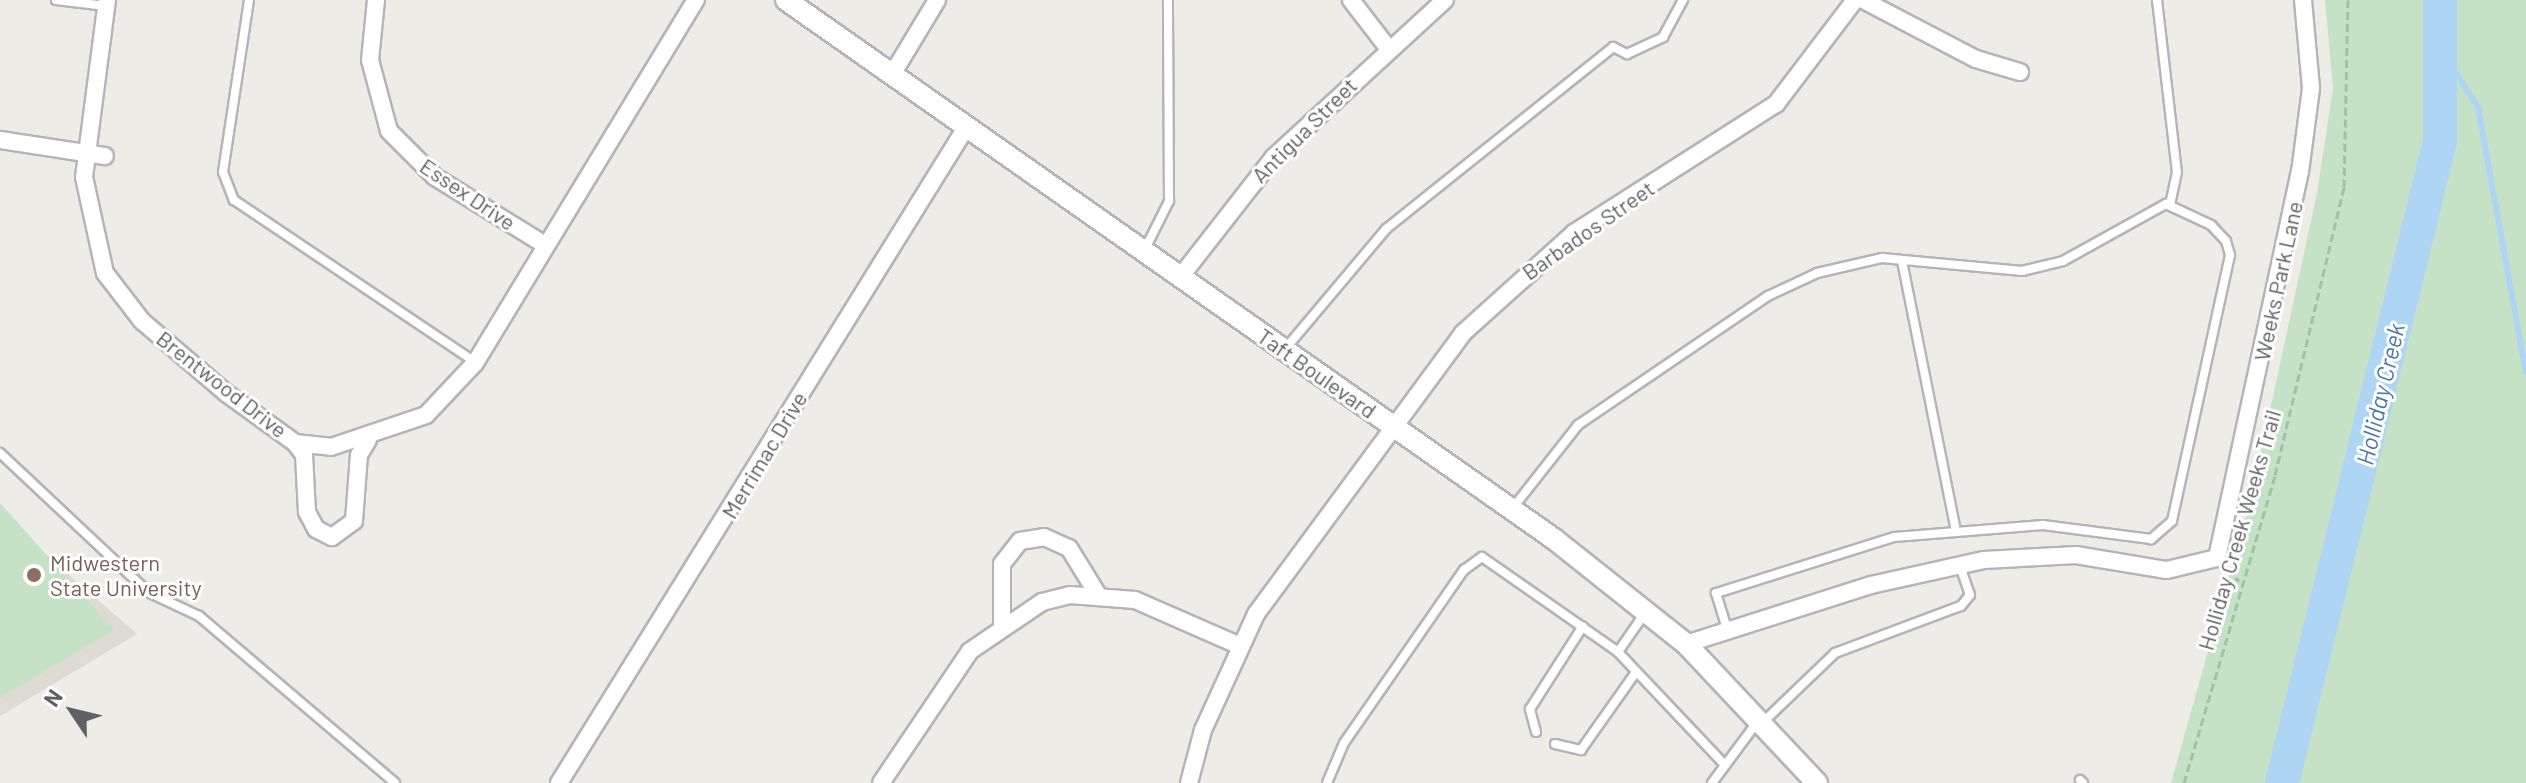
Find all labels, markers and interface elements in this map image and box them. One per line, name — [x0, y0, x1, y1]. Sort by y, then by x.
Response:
street label: Antigua Street — [1246, 72, 1362, 188]
street label: Essex Drive — [415, 152, 521, 236]
street label: Barbados Street — [1517, 175, 1659, 285]
street label: Weeks Park Lane — [2248, 199, 2308, 363]
water label: Holliday Creek — [2350, 320, 2410, 468]
street label: Taft Boulevard — [1252, 322, 1382, 424]
street label: Brentwood Drive — [152, 325, 292, 443]
street label: Merrimac Drive — [716, 387, 812, 523]
street label: Holliday Creek Weeks Trail — [2192, 407, 2286, 653]
place label: Midwestern State University — [50, 549, 202, 600]
marker: Midwestern State University — [25, 566, 43, 584]
north arrow — [32, 671, 112, 751]
text: N — [37, 684, 67, 711]

